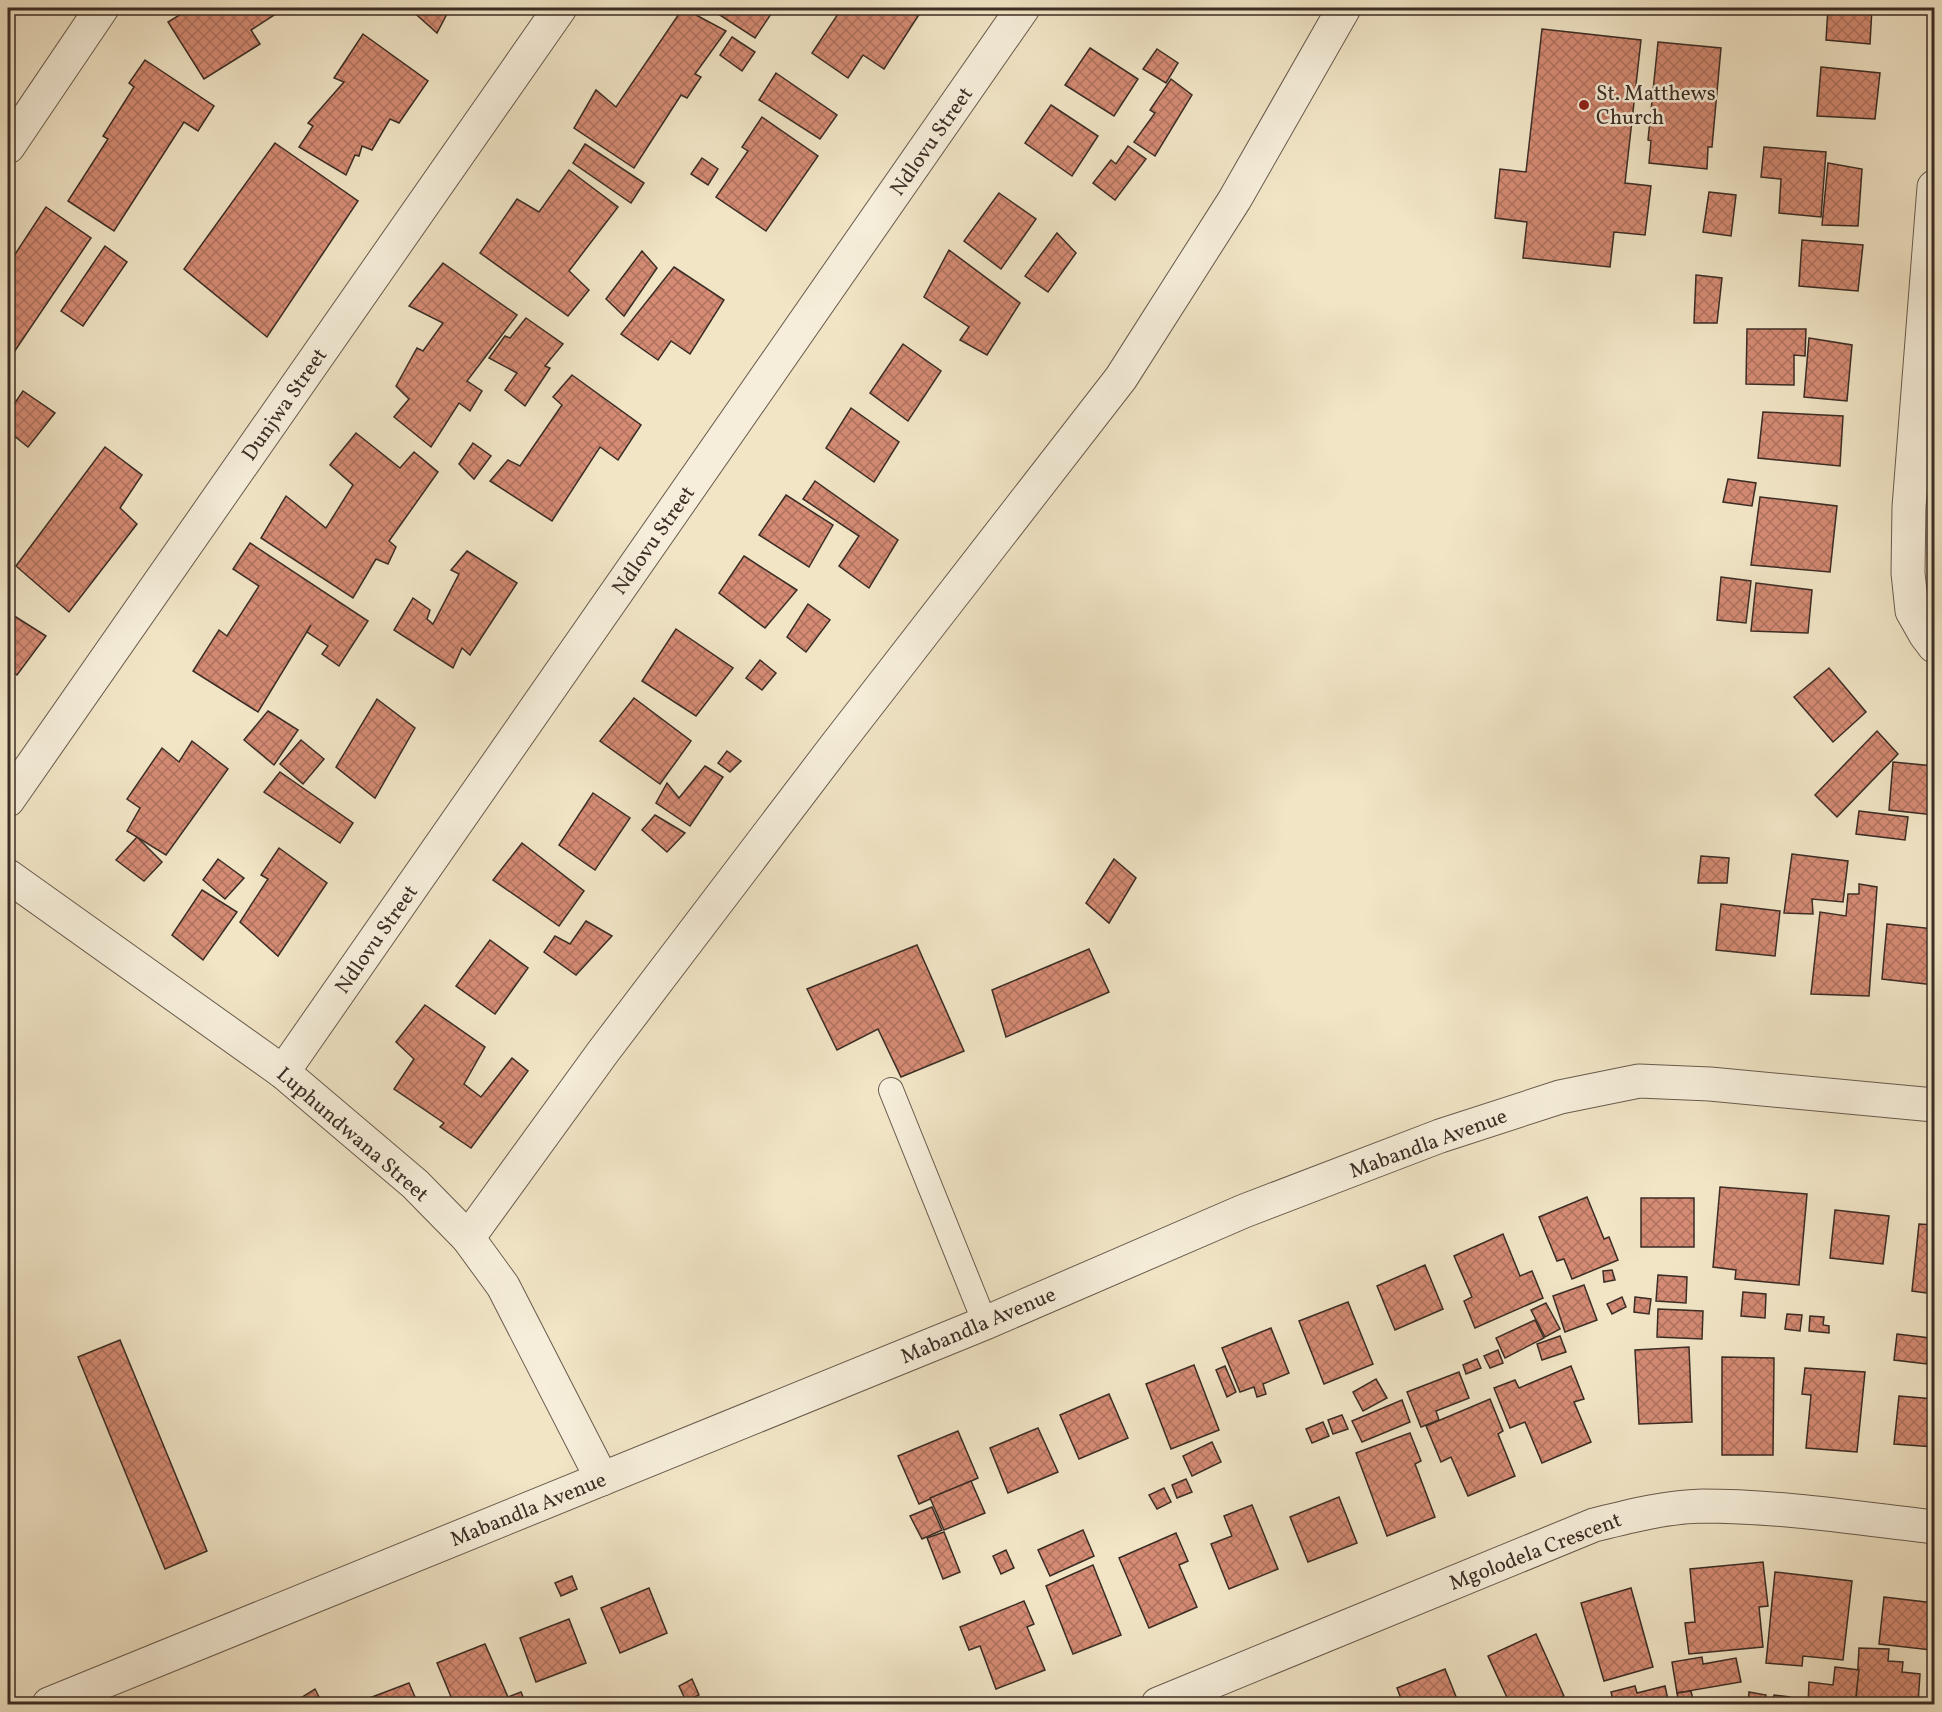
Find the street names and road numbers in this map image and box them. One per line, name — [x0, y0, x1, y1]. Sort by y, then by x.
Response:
street label: Ndlovu Street — [884, 82, 980, 202]
street label: Dunjwa Street — [236, 343, 335, 467]
street label: Ndlovu Street — [606, 481, 702, 601]
street label: Ndlovu Street — [329, 880, 425, 1000]
street label: Luphundwana Street — [270, 1061, 434, 1209]
street label: Mabandla Avenue — [1346, 1102, 1511, 1186]
street label: Mabandla Avenue — [897, 1281, 1061, 1372]
street label: Mabandla Avenue — [446, 1466, 611, 1555]
street label: Mgolodela Crescent — [1445, 1506, 1626, 1599]

